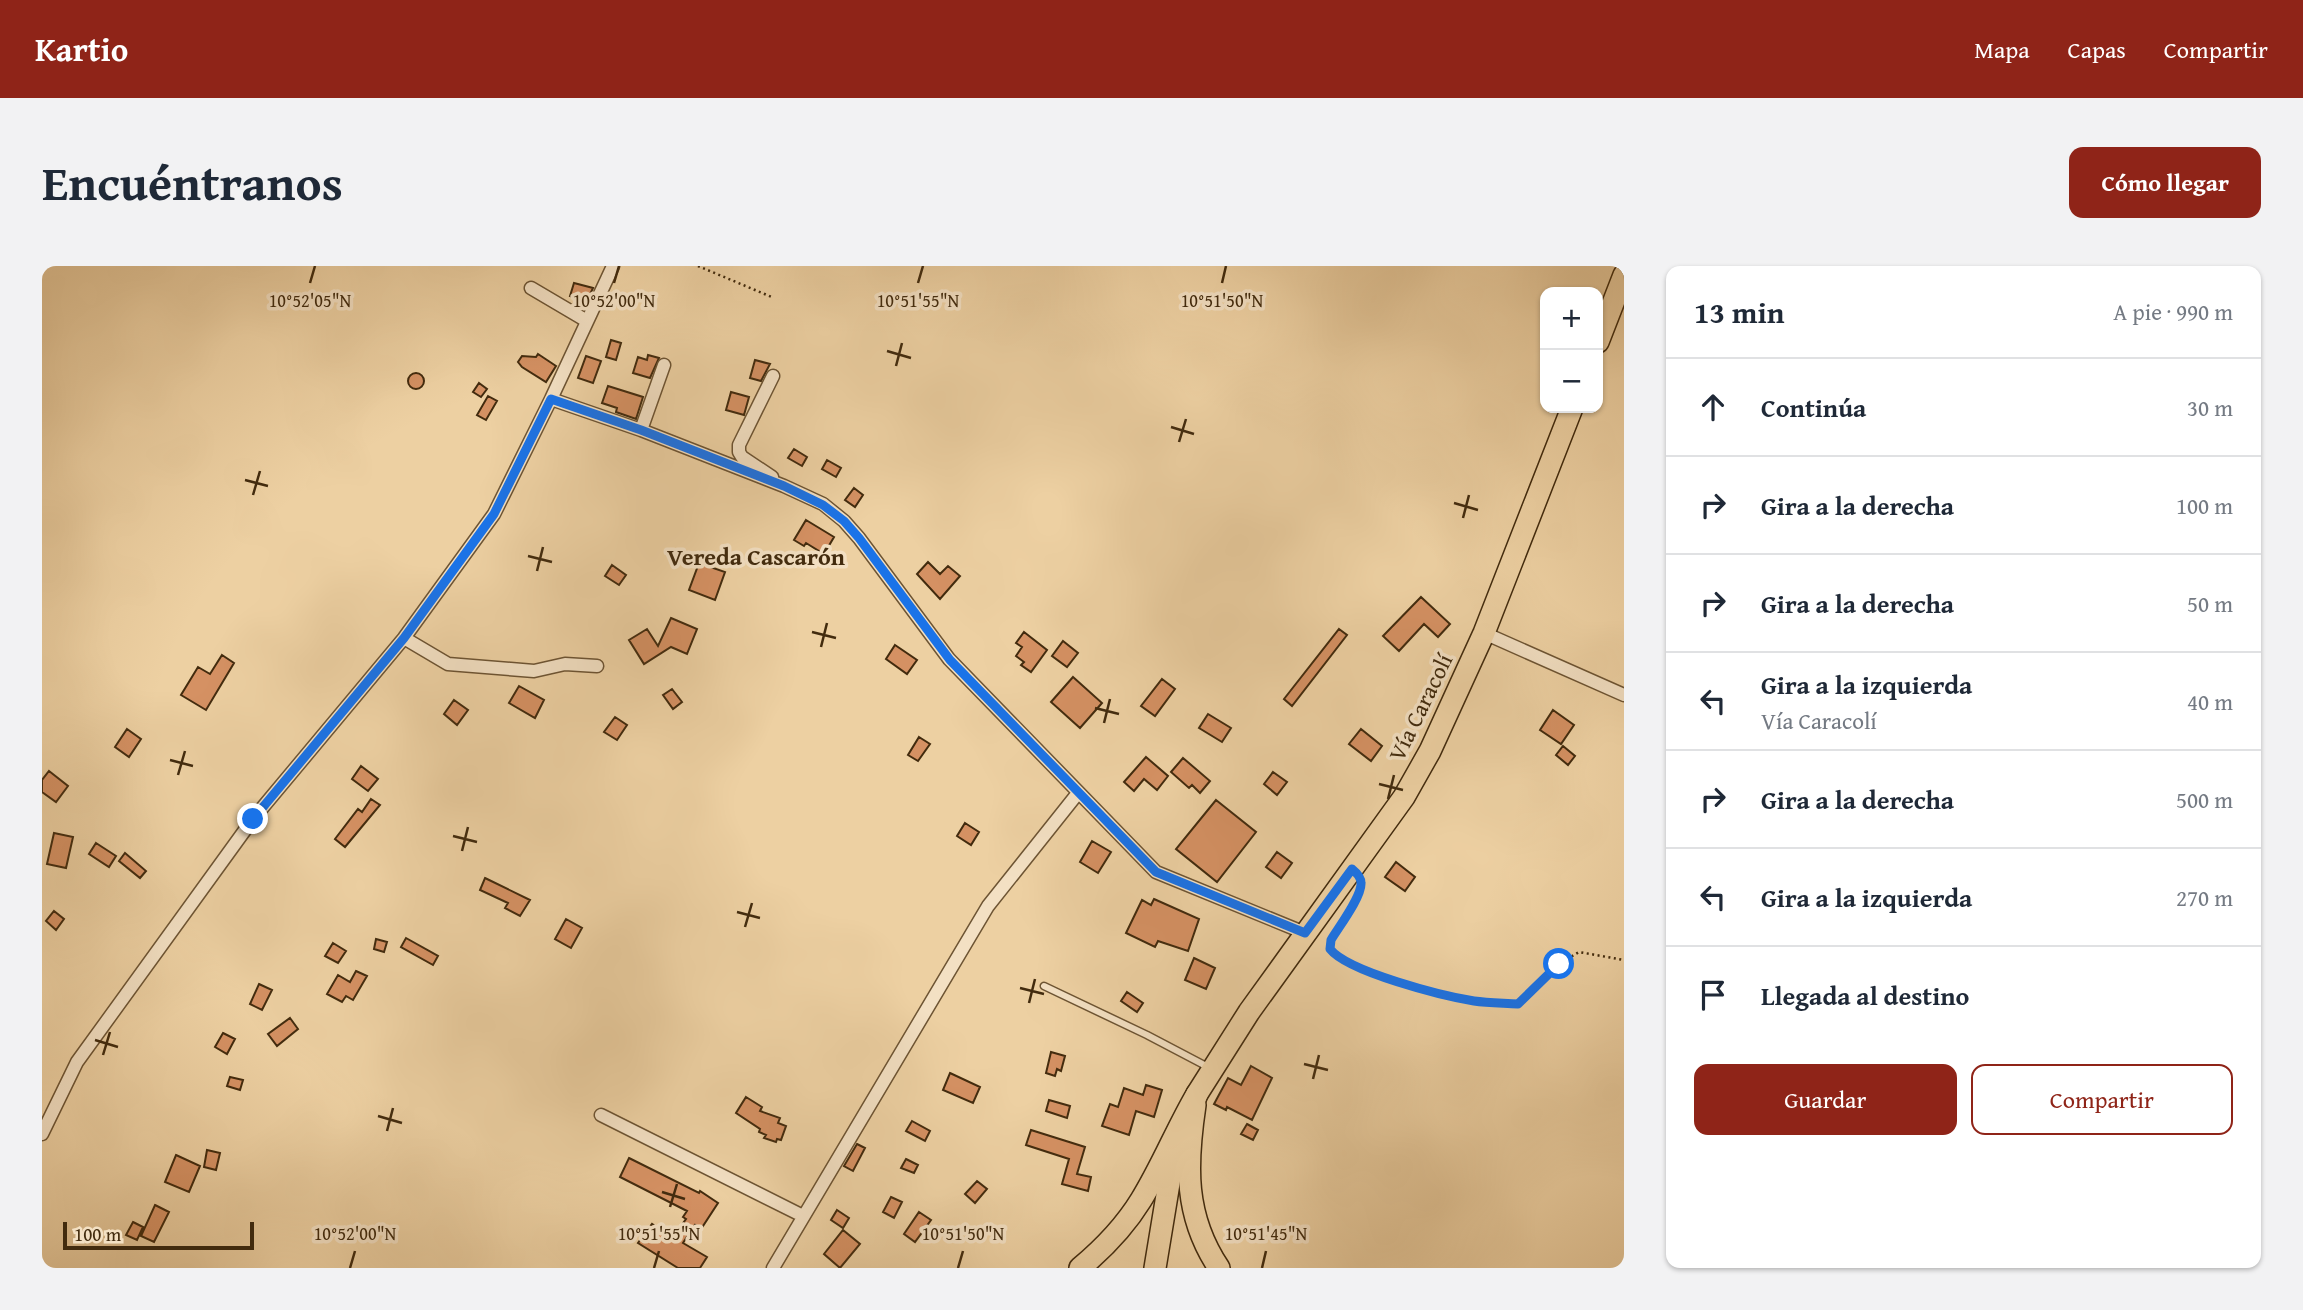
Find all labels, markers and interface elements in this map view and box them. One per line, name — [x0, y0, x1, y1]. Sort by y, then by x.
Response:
text: Kartio — [35, 25, 128, 73]
text: Mapa — [1974, 32, 2030, 67]
text: Capas — [2068, 32, 2126, 67]
text: Compartir — [2164, 32, 2268, 67]
text: Encuéntranos — [42, 146, 343, 218]
button: Cómo llegar — [2069, 147, 2261, 218]
text: 10°52'05"N — [269, 287, 352, 314]
text: 10°52'00"N — [573, 287, 656, 314]
text: 10°51'55"N — [877, 287, 960, 314]
text: 10°51'50"N — [1181, 287, 1264, 314]
map controls — [1540, 287, 1603, 413]
button: + — [1540, 287, 1603, 350]
text: 13 min — [1694, 290, 1784, 334]
text: A pie · 990 m — [2113, 295, 2233, 328]
button: − — [1540, 350, 1603, 413]
icon: ahead — [1694, 388, 1732, 426]
text: Continúa — [1761, 388, 1866, 427]
text: 30 m — [2187, 391, 2233, 424]
icon: right — [1694, 486, 1732, 524]
text: Gira a la derecha — [1761, 486, 1954, 525]
text: 100 m — [2176, 489, 2233, 522]
district label: Vereda Cascarón — [667, 539, 845, 574]
icon: right — [1694, 584, 1732, 622]
text: Gira a la derecha — [1761, 584, 1954, 623]
text: 50 m — [2187, 587, 2233, 620]
street label: Vía Caracolí — [1380, 647, 1460, 766]
text: Gira a la izquierda — [1761, 665, 1972, 704]
icon: left — [1694, 682, 1732, 720]
text: 40 m — [2187, 685, 2233, 718]
text: Vía Caracolí — [1761, 704, 1877, 737]
icon: right — [1694, 780, 1732, 818]
text: Gira a la derecha — [1761, 780, 1954, 819]
text: 500 m — [2176, 783, 2233, 816]
route end — [237, 803, 268, 834]
icon: left — [1694, 878, 1732, 916]
text: Gira a la izquierda — [1761, 878, 1972, 917]
text: 270 m — [2176, 881, 2233, 914]
route start — [1543, 948, 1574, 979]
icon: arrive — [1694, 976, 1732, 1014]
text: Llegada al destino — [1761, 976, 1969, 1015]
button: Guardar — [1694, 1064, 1957, 1135]
button: Compartir — [1971, 1064, 2233, 1135]
scale bar — [63, 1219, 254, 1251]
text: 100 m — [74, 1220, 121, 1248]
text: 10°52'00"N — [314, 1220, 397, 1247]
text: 10°51'55"N — [618, 1220, 701, 1247]
text: 10°51'50"N — [922, 1220, 1005, 1247]
text: 10°51'45"N — [1225, 1220, 1308, 1247]

